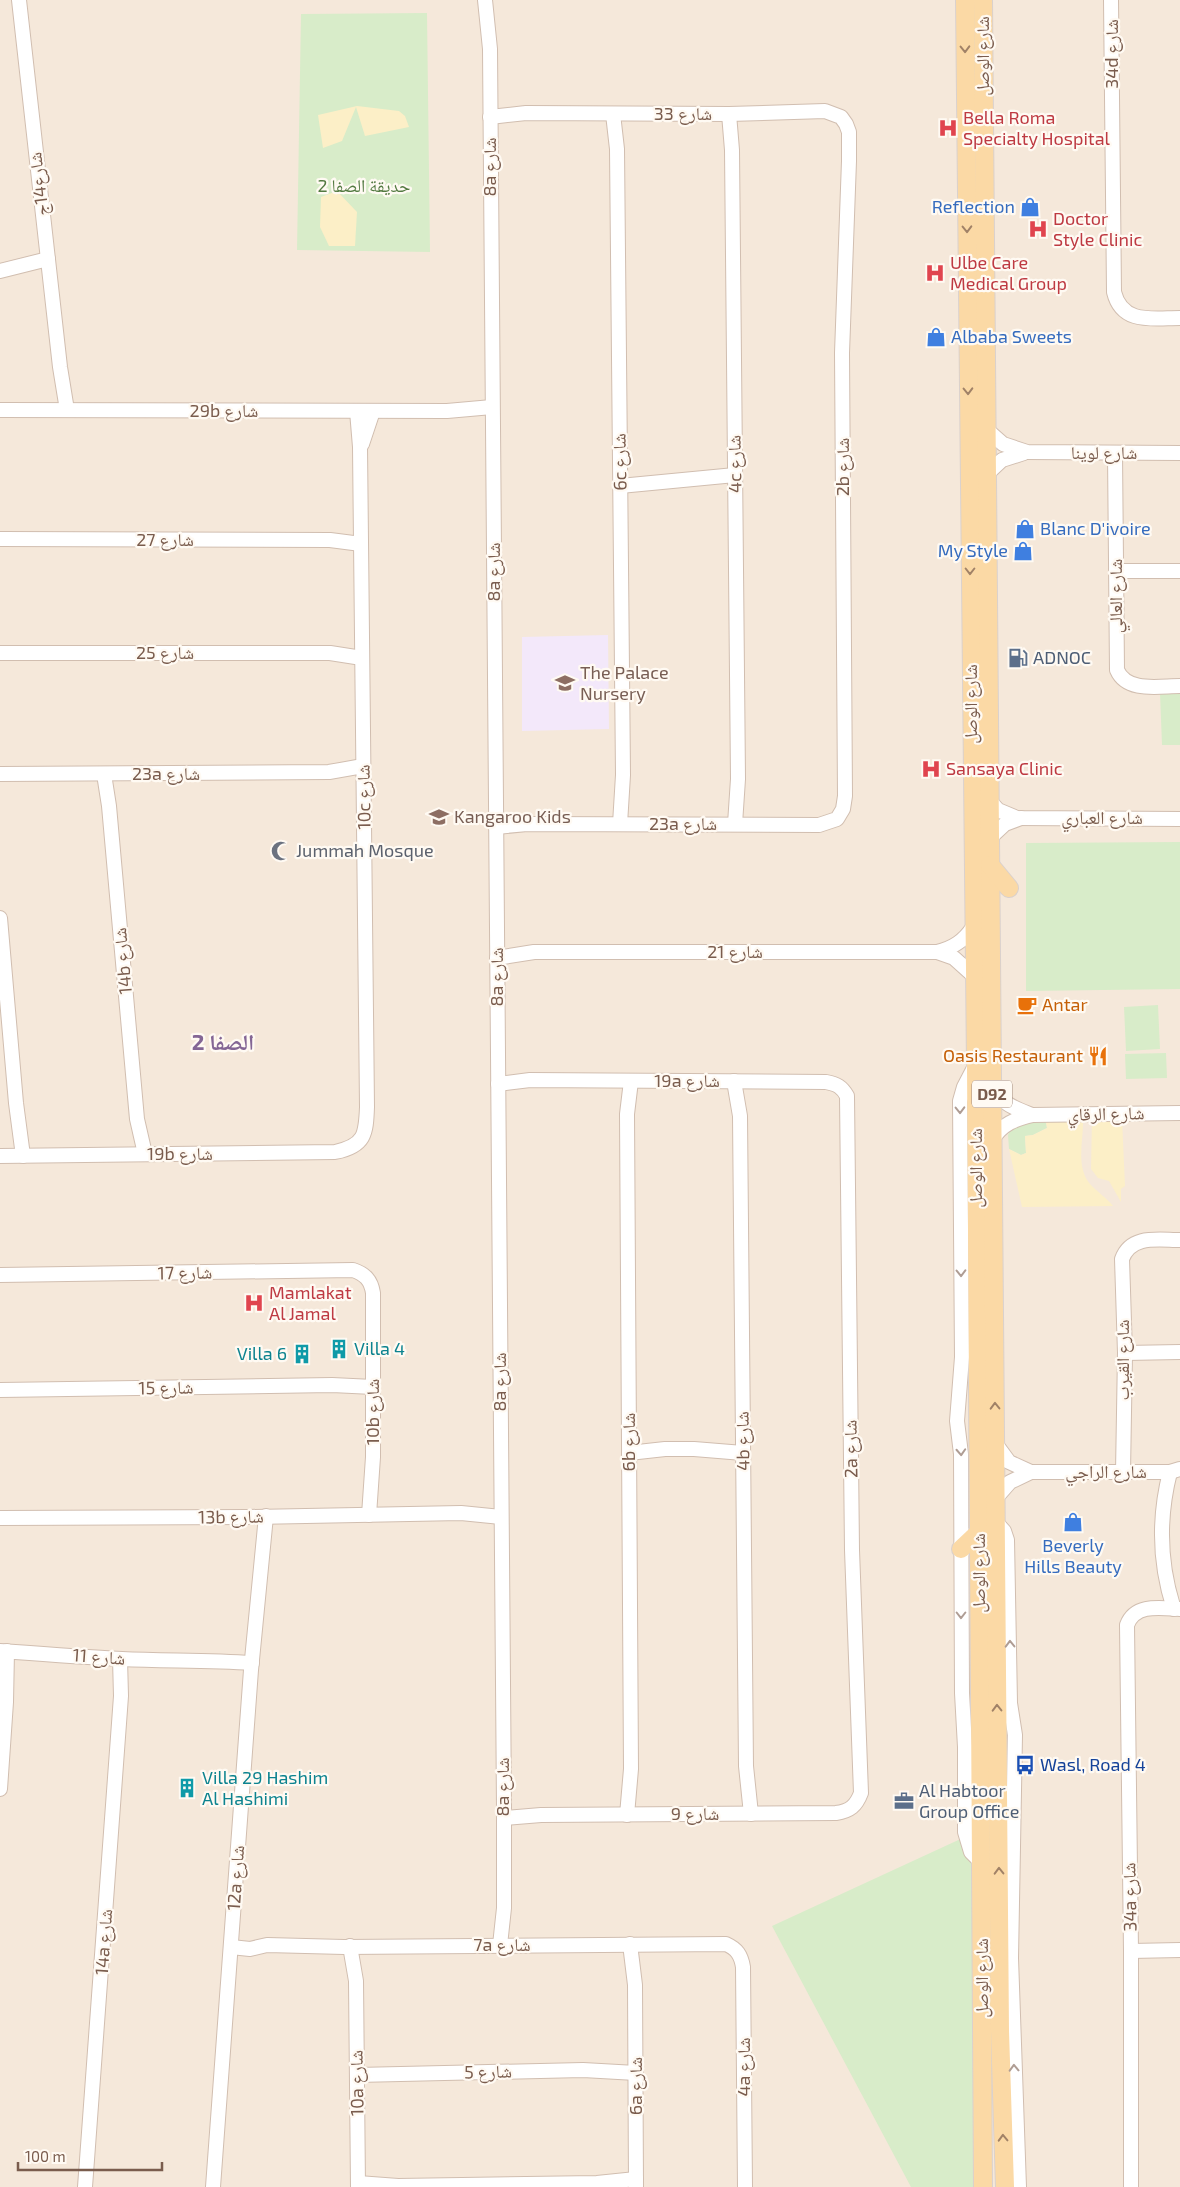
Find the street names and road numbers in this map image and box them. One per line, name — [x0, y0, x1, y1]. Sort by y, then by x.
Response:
street label: شارع الوصل — [971, 16, 994, 96]
street label: 34d شارع — [1100, 19, 1123, 89]
street label: شارع 33 — [654, 102, 712, 125]
street label: 8a شارع — [478, 137, 501, 197]
street label: شارع14ج — [23, 151, 55, 217]
street label: 29b شارع — [190, 399, 258, 422]
street label: 6c شارع — [608, 433, 631, 491]
street label: 4c شارع — [722, 435, 747, 493]
street label: 2b شارع — [831, 438, 854, 496]
street label: شارع لوينا — [1071, 441, 1137, 464]
street label: شارع 27 — [136, 528, 194, 551]
street label: 8a شارع — [482, 542, 505, 602]
street label: شارع العالي — [1104, 559, 1131, 633]
street label: شارع 25 — [136, 641, 194, 664]
street label: شارع الوصل — [959, 664, 982, 744]
street label: 23a شارع — [132, 762, 200, 785]
street label: 10c شارع — [351, 764, 376, 830]
street label: شارع العباري — [1061, 806, 1143, 833]
street label: 23a شارع — [649, 812, 717, 835]
street label: 14b شارع — [108, 927, 137, 995]
street label: شارع 21 — [707, 940, 763, 963]
street label: 8a شارع — [485, 947, 508, 1007]
street label: 19a شارع — [654, 1069, 720, 1092]
road number: D92 — [972, 1080, 1012, 1108]
street label: شارع الرقاي — [1067, 1101, 1145, 1129]
street label: شارع الوصل — [964, 1128, 987, 1208]
street label: 19b شارع — [147, 1142, 213, 1165]
street label: شارع 17 — [157, 1261, 213, 1284]
street label: شارع القيرب — [1111, 1320, 1134, 1400]
street label: 8a شارع — [488, 1352, 511, 1412]
street label: شارع 15 — [138, 1376, 194, 1399]
street label: 10b شارع — [361, 1379, 384, 1445]
street label: 4b شارع — [730, 1411, 755, 1471]
street label: 6b شارع — [617, 1413, 640, 1471]
street label: 2a شارع — [838, 1420, 863, 1478]
street label: شارع الراجي — [1065, 1460, 1147, 1487]
street label: 13b شارع — [198, 1504, 264, 1529]
street label: شارع الوصل — [967, 1533, 990, 1613]
street label: شارع 11 — [72, 1643, 126, 1670]
street label: 8a شارع — [491, 1757, 514, 1817]
street label: شارع 9 — [671, 1802, 719, 1825]
street label: 12a شارع — [222, 1845, 249, 1911]
street label: 34a شارع — [1117, 1862, 1142, 1932]
street label: 14a شارع — [90, 1908, 117, 1976]
street label: 7a شارع — [473, 1933, 531, 1956]
street label: شارع الوصل — [970, 1938, 993, 2018]
street label: 4a شارع — [732, 2037, 755, 2097]
street label: 10a شارع — [344, 2050, 369, 2116]
street label: 6a شارع — [624, 2057, 647, 2115]
street label: شارع 5 — [464, 2060, 512, 2083]

